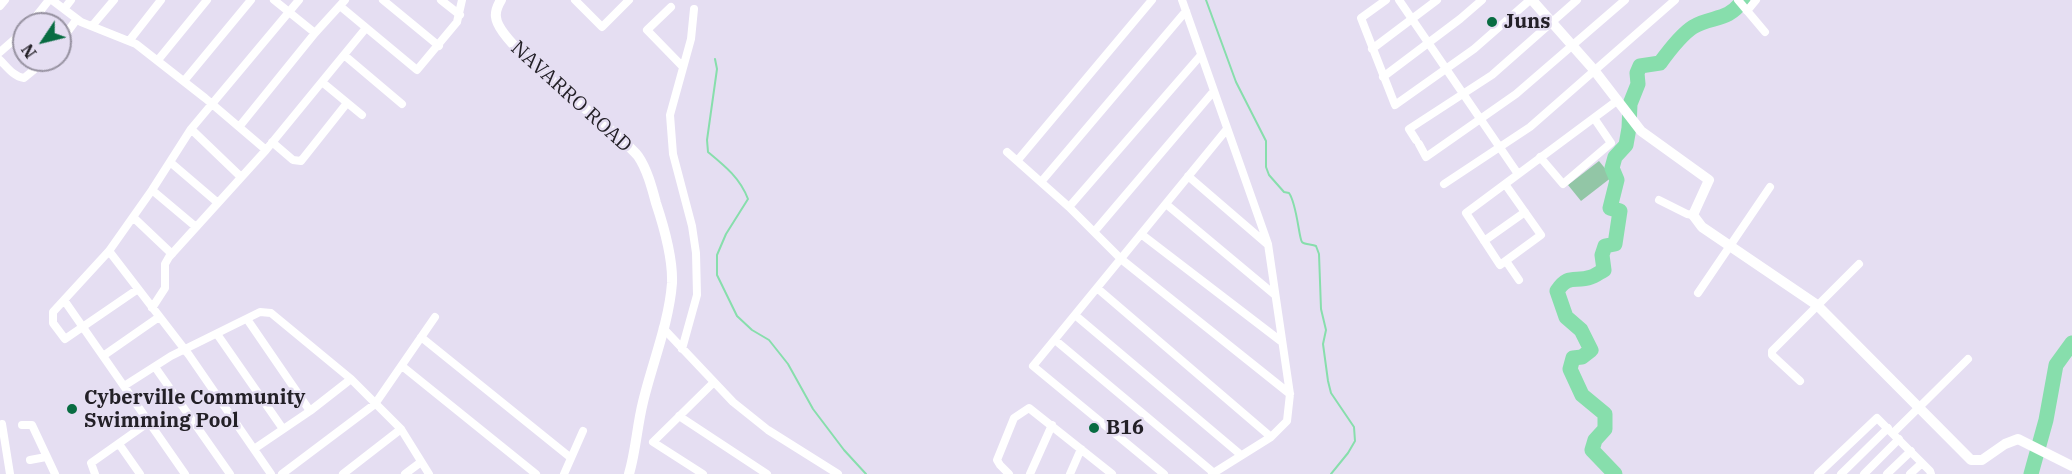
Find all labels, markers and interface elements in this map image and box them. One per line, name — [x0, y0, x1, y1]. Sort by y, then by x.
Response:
place label: Juns — [1504, 10, 1551, 34]
north arrow — [12, 12, 72, 72]
marker: Juns — [1485, 15, 1499, 29]
street label: NAVARRO ROAD — [506, 36, 636, 158]
text: N — [17, 40, 41, 62]
place label: Cyberville Community Swimming Pool — [84, 386, 306, 433]
marker: Cyberville Community Swimming Pool — [65, 402, 79, 416]
place label: B16 — [1106, 416, 1144, 440]
marker: B16 — [1087, 421, 1101, 435]

